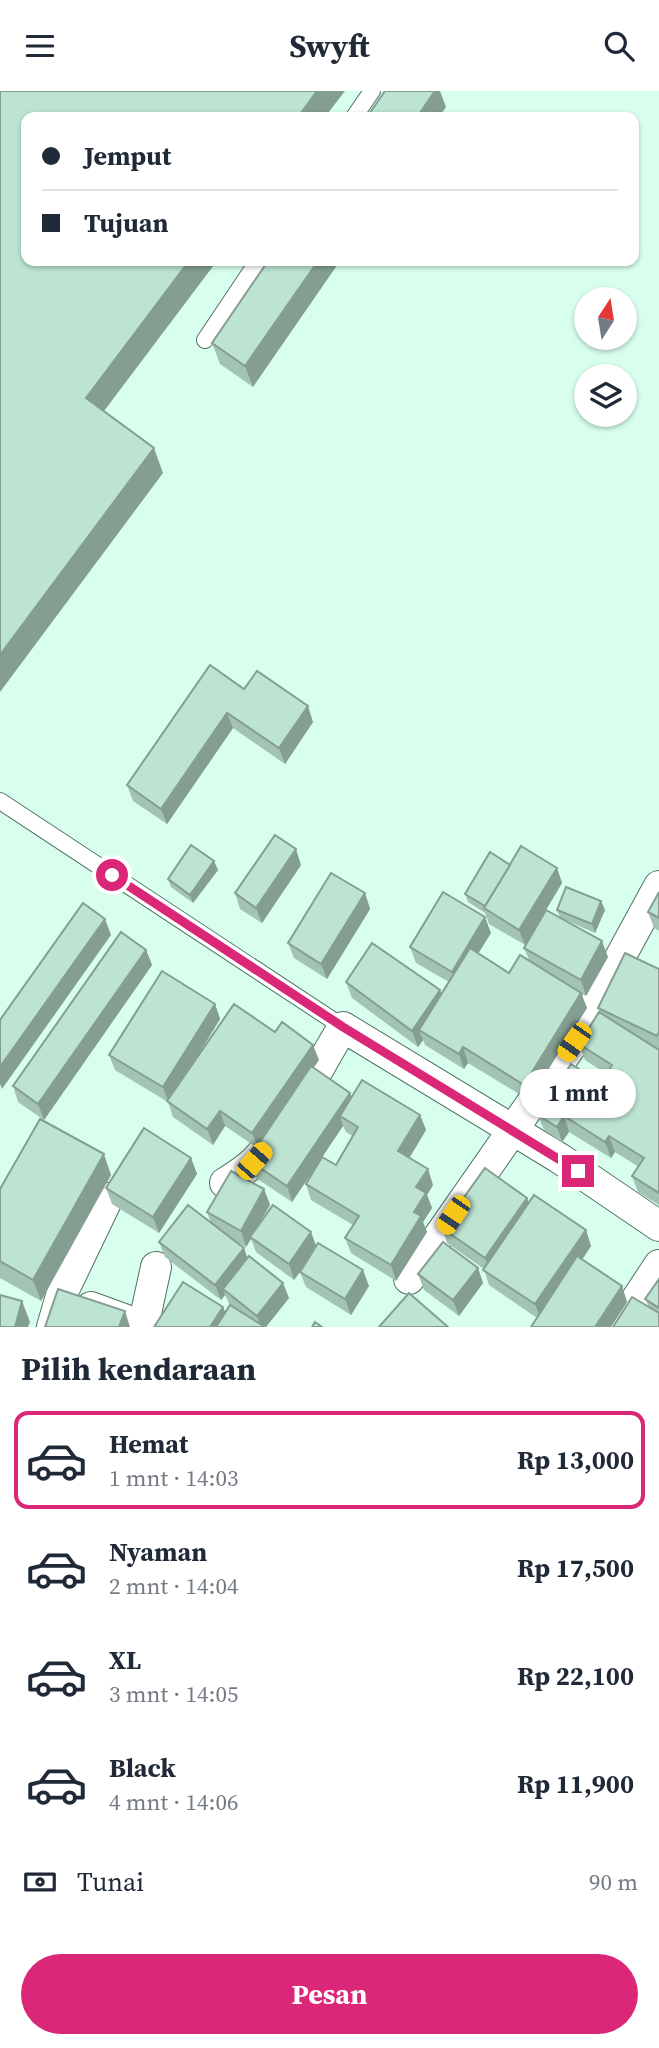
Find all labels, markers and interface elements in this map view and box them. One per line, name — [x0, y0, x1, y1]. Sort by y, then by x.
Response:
text: Swyft — [289, 24, 370, 68]
icon: menu — [21, 27, 59, 65]
icon: search — [600, 27, 638, 65]
text: Jemput — [84, 138, 171, 174]
text: Tujuan — [84, 205, 169, 241]
north arrow — [574, 287, 637, 350]
map controls — [574, 287, 637, 427]
button: layers — [574, 364, 637, 427]
route start — [96, 859, 128, 891]
car — [554, 1019, 595, 1065]
callout: 1 mnt — [520, 1069, 636, 1119]
text: 1 mnt — [548, 1077, 608, 1109]
car — [233, 1138, 276, 1184]
route end — [562, 1155, 594, 1187]
car — [433, 1192, 474, 1238]
text: Pilih kendaraan — [21, 1347, 256, 1391]
text: Hemat — [109, 1426, 188, 1462]
icon: car — [25, 1429, 88, 1492]
text: Rp 13,000 — [517, 1442, 634, 1478]
text: 1 mnt · 14:03 — [109, 1462, 238, 1494]
text: Nyaman — [109, 1534, 207, 1570]
icon: car — [25, 1537, 88, 1600]
text: Rp 17,500 — [517, 1550, 634, 1586]
text: 2 mnt · 14:04 — [109, 1570, 238, 1602]
text: XL — [109, 1642, 141, 1678]
icon: car — [25, 1645, 88, 1708]
text: Rp 22,100 — [517, 1658, 634, 1694]
text: 3 mnt · 14:05 — [109, 1678, 238, 1710]
text: Black — [109, 1750, 176, 1786]
icon: car — [25, 1753, 88, 1816]
text: Rp 11,900 — [517, 1766, 634, 1802]
text: 4 mnt · 14:06 — [109, 1786, 238, 1818]
icon: cash — [21, 1863, 59, 1901]
text: Tunai — [77, 1864, 144, 1900]
text: 90 m — [589, 1866, 638, 1898]
button: Pesan — [21, 1954, 638, 2034]

